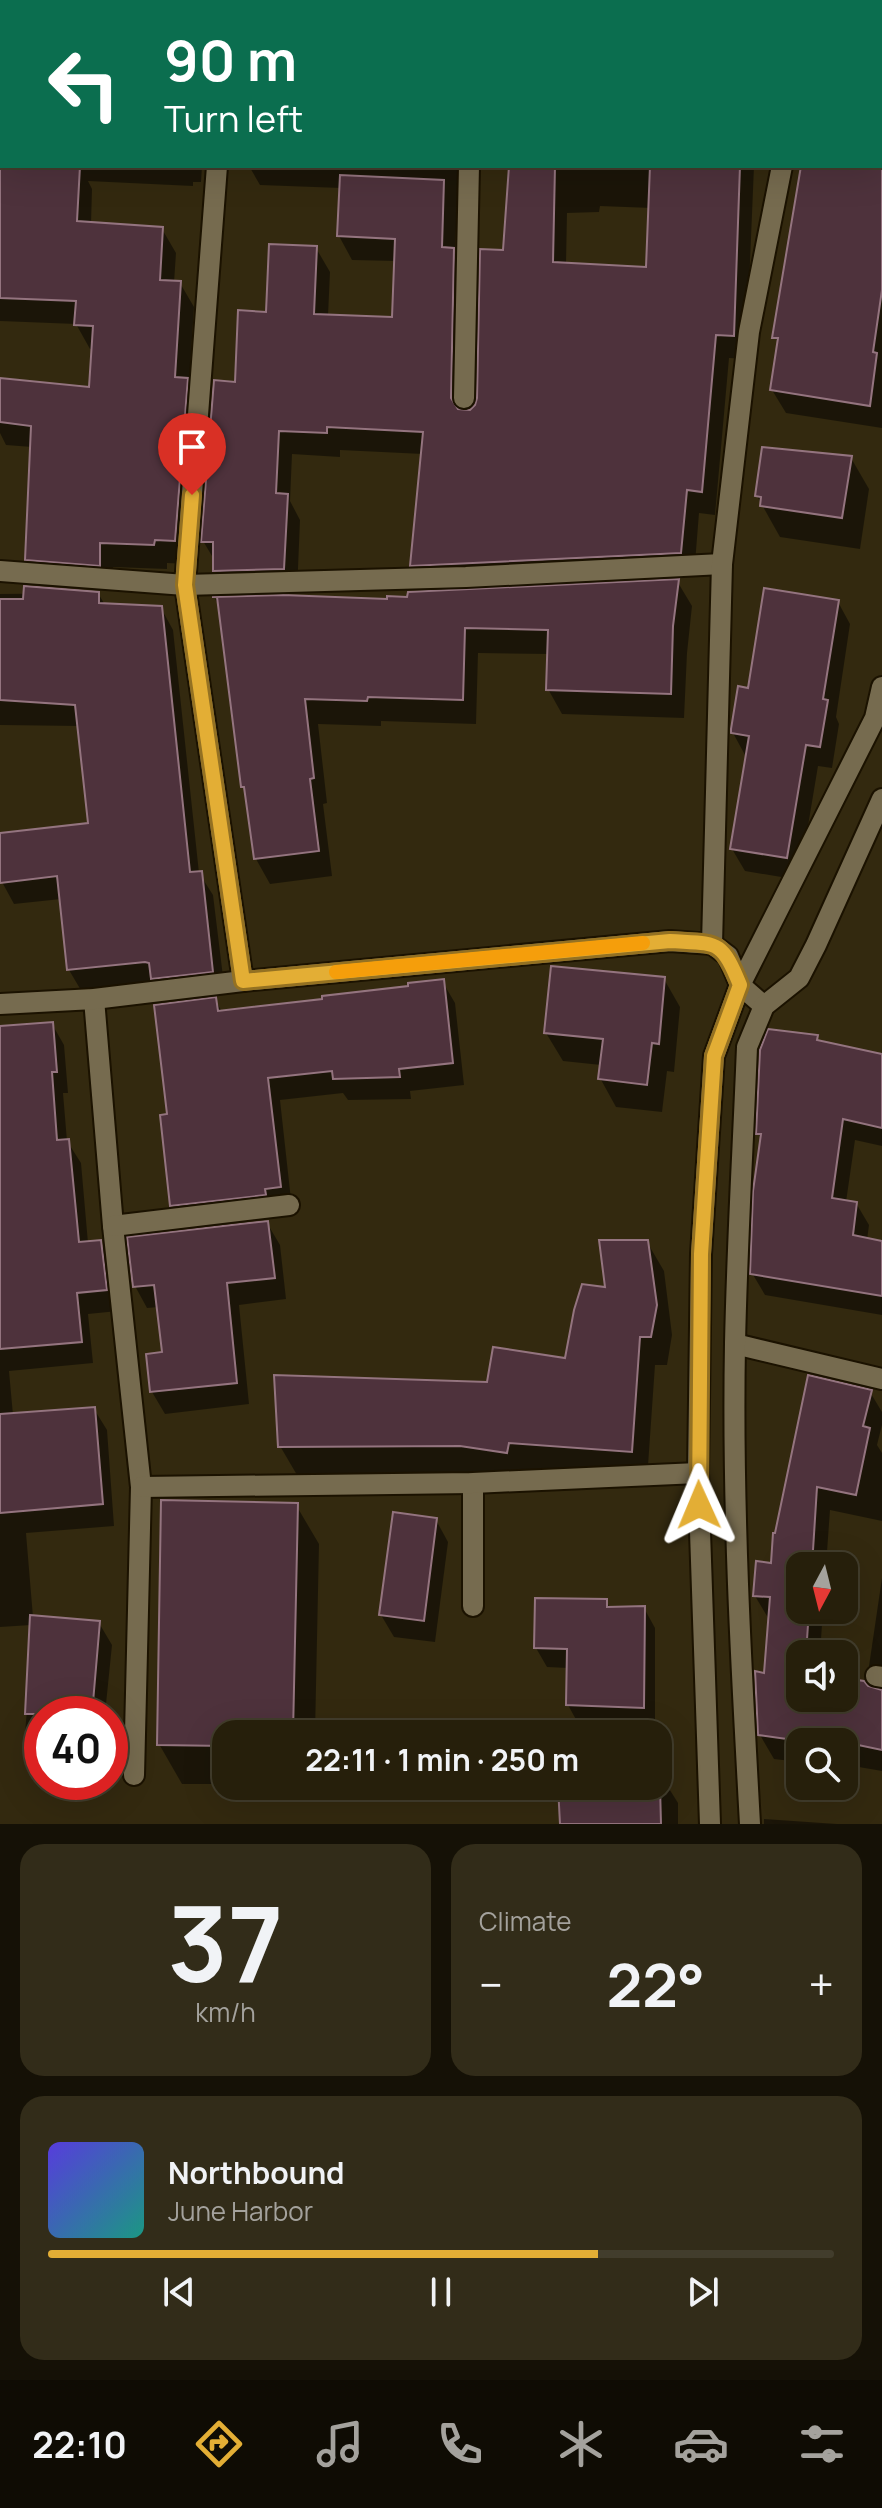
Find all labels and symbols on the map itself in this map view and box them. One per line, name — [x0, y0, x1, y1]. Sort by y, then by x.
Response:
pin — [158, 413, 226, 495]
position arrow — [657, 1463, 741, 1547]
north arrow — [786, 1552, 858, 1624]
speed limit sign: 40 — [24, 1696, 128, 1800]

